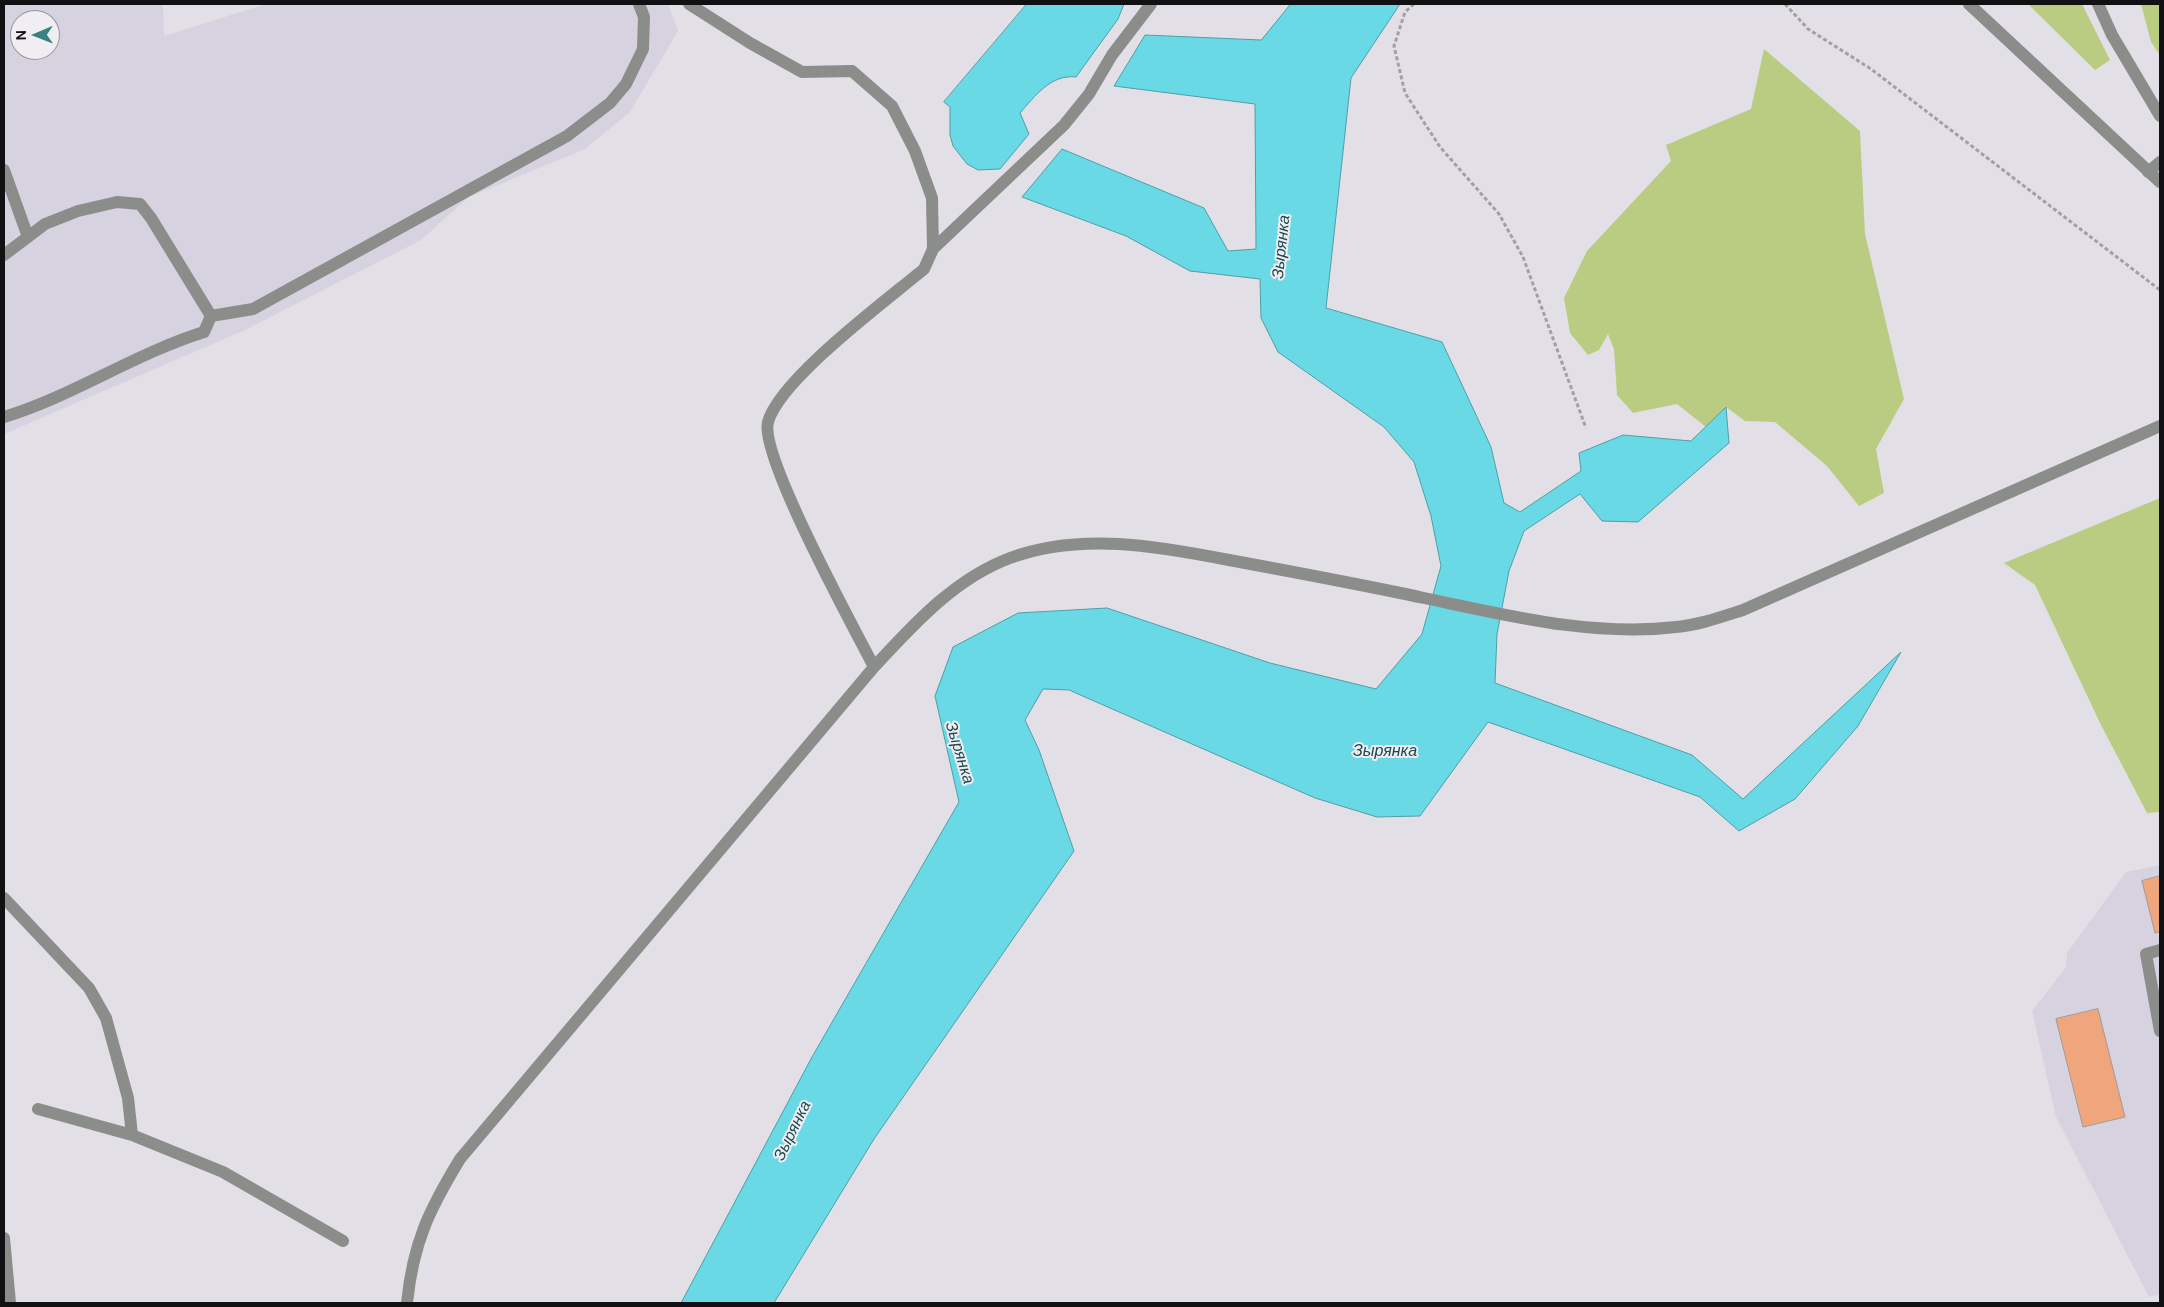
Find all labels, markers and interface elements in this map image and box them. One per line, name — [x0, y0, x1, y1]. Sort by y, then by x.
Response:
north arrow — [10, 10, 60, 60]
text: N — [12, 30, 30, 41]
water label: Зырянка — [1269, 214, 1295, 280]
water label: Зырянка — [940, 720, 978, 786]
water label: Зырянка — [1353, 742, 1417, 762]
water label: Зырянка — [770, 1098, 816, 1164]

